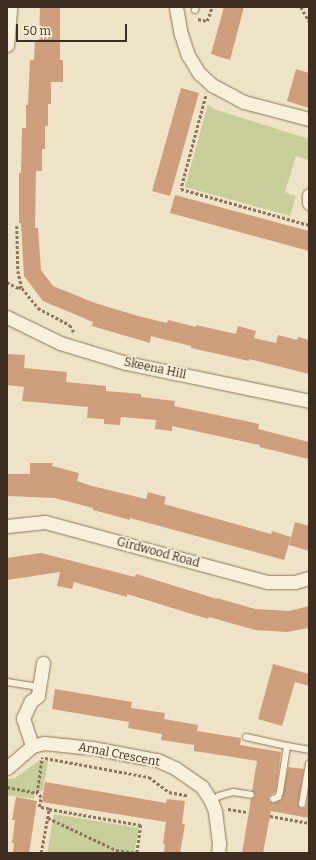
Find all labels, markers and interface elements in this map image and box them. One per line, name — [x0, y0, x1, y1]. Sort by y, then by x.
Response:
scale bar — [18, 16, 129, 42]
text: 50 m — [23, 24, 51, 38]
street label: Skeena Hill — [123, 355, 187, 383]
street label: Girdwood Road — [115, 535, 201, 571]
street label: Arnal Crescent — [77, 740, 161, 770]

